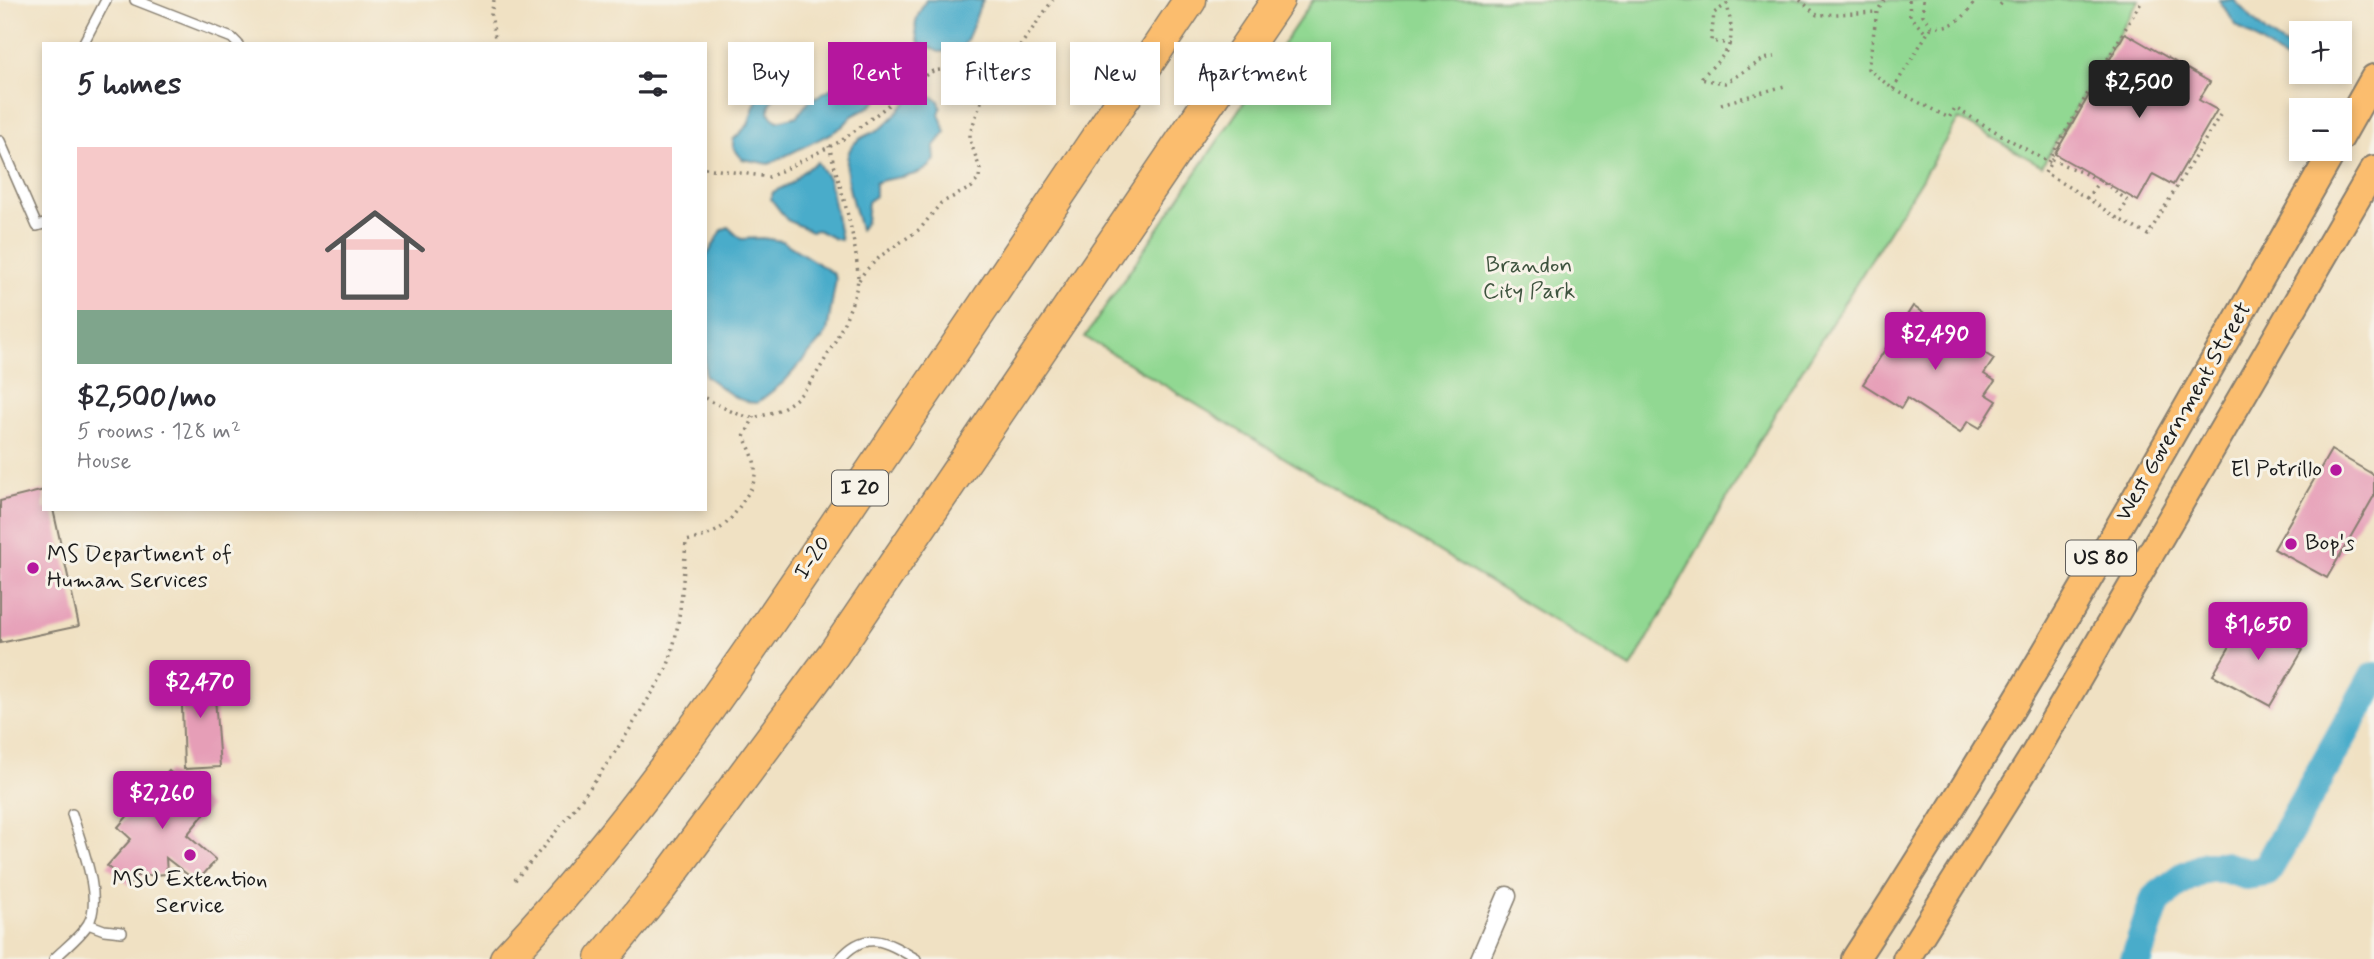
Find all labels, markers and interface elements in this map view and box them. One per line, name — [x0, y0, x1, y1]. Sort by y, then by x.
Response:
map controls — [2289, 21, 2352, 161]
button: + — [2289, 21, 2352, 84]
chip: Buy — [728, 42, 814, 105]
chip: Rent — [828, 42, 927, 105]
chip: Filters — [941, 42, 1056, 105]
chip: New — [1070, 42, 1160, 105]
chip: Apartment — [1174, 42, 1331, 105]
pin: $2,500 — [2082, 60, 2196, 120]
text: 5 homes — [77, 65, 182, 104]
icon: filters — [634, 65, 672, 103]
text: $2,500 — [2105, 68, 2173, 98]
button: − — [2289, 98, 2352, 161]
icon: home — [312, 192, 438, 318]
park label: Brandon City Park — [1483, 251, 1575, 307]
street label: West Government Street — [2109, 297, 2259, 527]
pin: $2,490 — [1878, 312, 1992, 372]
text: $2,490 — [1901, 320, 1969, 350]
text: $2,500/mo — [77, 378, 216, 417]
text: 5 rooms · 128 m² — [77, 417, 241, 447]
text: House — [77, 447, 131, 477]
place label: El Potrillo — [2231, 455, 2322, 485]
marker: El Potrillo — [2328, 462, 2344, 478]
road number: I 20 — [832, 470, 888, 505]
place label: Bop's — [2305, 529, 2355, 559]
street label: I-20 — [787, 530, 839, 586]
marker: Bop's — [2283, 536, 2299, 552]
place label: MS Department of Human Services — [47, 540, 232, 596]
road number: US 80 — [2066, 540, 2136, 576]
marker: MS Department of Human Services — [25, 560, 41, 576]
pin: $1,650 — [2201, 602, 2315, 662]
text: $1,650 — [2224, 610, 2292, 640]
pin: $2,470 — [143, 660, 257, 720]
text: $2,470 — [165, 668, 235, 698]
pin: $2,260 — [105, 772, 219, 831]
text: $2,260 — [129, 779, 195, 809]
marker: MSU Extention Service — [182, 847, 198, 863]
place label: MSU Extention Service — [112, 865, 268, 921]

